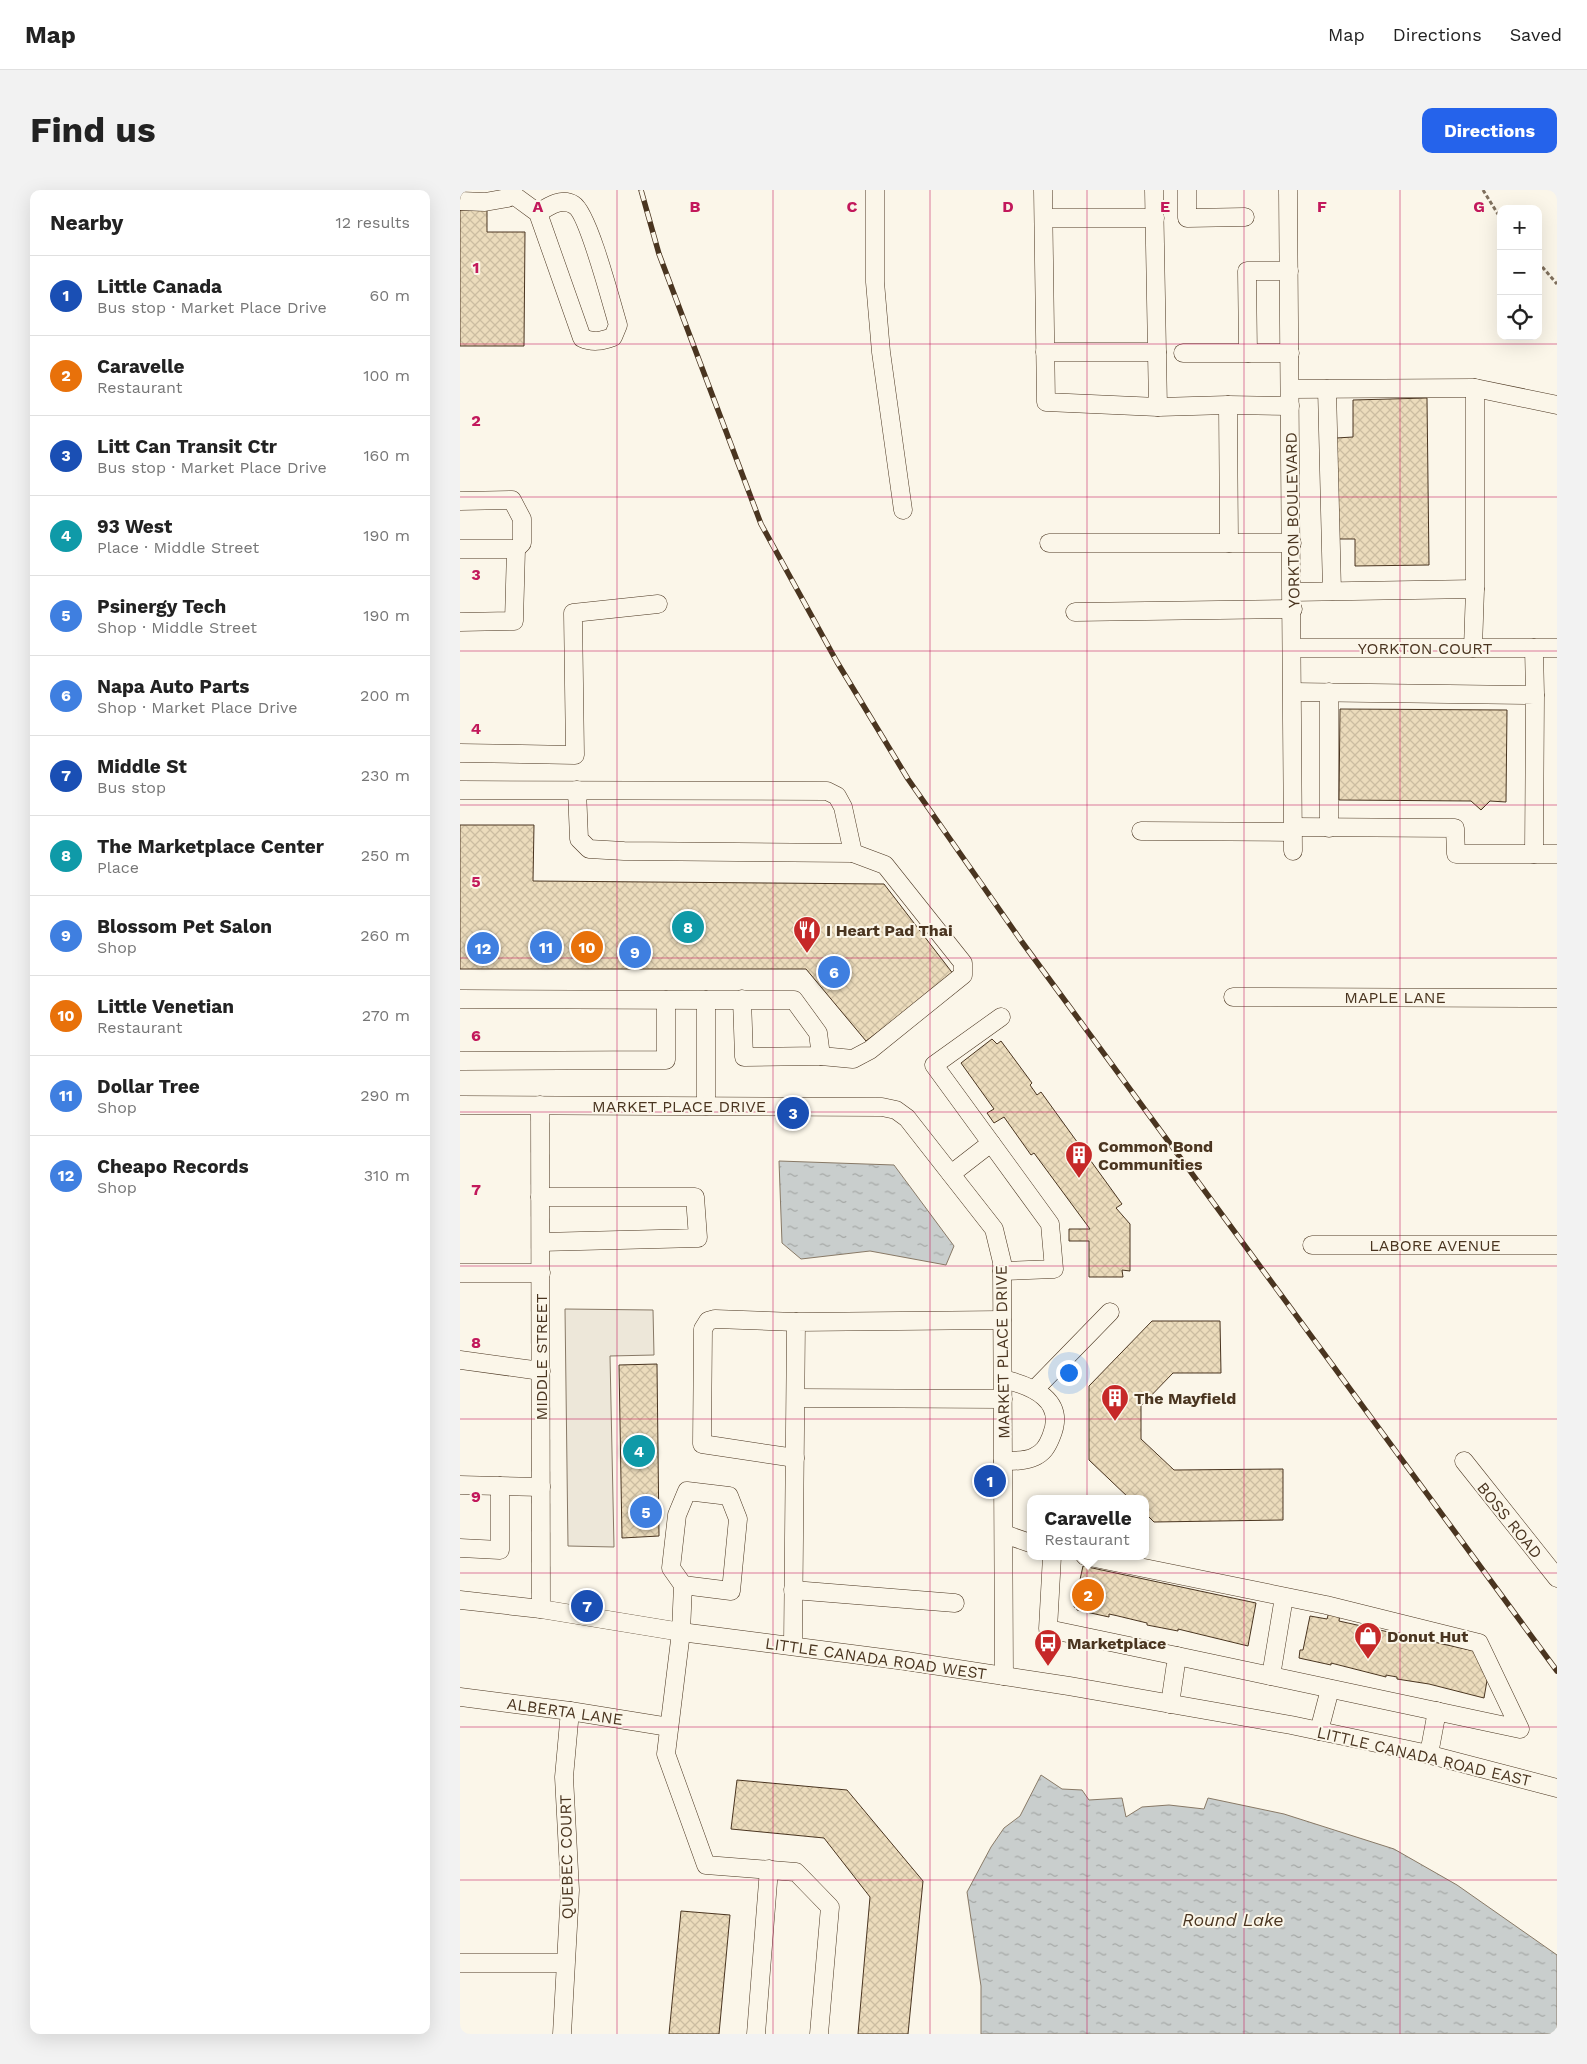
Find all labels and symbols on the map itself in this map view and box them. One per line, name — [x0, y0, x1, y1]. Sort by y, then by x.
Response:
text: A — [533, 197, 544, 216]
text: B — [690, 197, 701, 216]
text: C — [847, 197, 858, 216]
text: D — [1002, 197, 1014, 216]
text: E — [1160, 197, 1170, 216]
text: F — [1317, 197, 1327, 216]
text: G — [1473, 197, 1485, 216]
text: 1 — [473, 258, 479, 277]
text: 2 — [471, 411, 481, 430]
street label: YORKTON BOULEVARD — [1281, 432, 1304, 608]
text: 3 — [471, 565, 481, 584]
street label: YORKTON COURT — [1358, 639, 1493, 658]
text: 4 — [471, 719, 481, 738]
text: 5 — [471, 872, 481, 891]
pin: 8 — [672, 908, 704, 946]
restaurant icon: I Heart Pad Thai — [792, 915, 822, 954]
place label: I Heart Pad Thai — [826, 921, 953, 940]
pin: 11 — [530, 928, 562, 966]
pin: 10 — [571, 928, 603, 966]
pin: 12 — [467, 929, 499, 967]
pin: 9 — [619, 933, 651, 971]
pin: 6 — [818, 953, 850, 991]
street label: MAPLE LANE — [1344, 988, 1446, 1007]
text: 6 — [471, 1026, 481, 1045]
pin: 3 — [777, 1094, 809, 1132]
street label: MARKET PLACE DRIVE — [592, 1097, 766, 1116]
place label: Common Bond Communities — [1098, 1137, 1213, 1174]
building icon: Common Bond Communities — [1064, 1140, 1094, 1179]
text: 7 — [471, 1180, 481, 1199]
street label: LABORE AVENUE — [1369, 1236, 1501, 1255]
street label: MARKET PLACE DRIVE — [991, 1265, 1014, 1439]
street label: MIDDLE STREET — [532, 1293, 551, 1420]
text: 8 — [471, 1333, 481, 1352]
your location — [1056, 1360, 1082, 1386]
building icon: The Mayfield — [1100, 1383, 1130, 1422]
place label: The Mayfield — [1134, 1389, 1236, 1408]
pin: 4 — [623, 1432, 655, 1470]
pin: 1 — [974, 1462, 1006, 1500]
street label: BOSS ROAD — [1473, 1478, 1546, 1562]
text: 9 — [471, 1487, 481, 1506]
pin: 5 — [630, 1493, 662, 1531]
pin: 2 — [1072, 1576, 1104, 1614]
pin: 7 — [571, 1587, 603, 1625]
shop icon: Donut Hut — [1353, 1621, 1383, 1660]
place label: Donut Hut — [1387, 1627, 1468, 1646]
bus stop icon: Marketplace — [1033, 1628, 1063, 1667]
street label: LITTLE CANADA ROAD WEST — [764, 1634, 988, 1684]
place label: Marketplace — [1067, 1634, 1166, 1653]
street label: ALBERTA LANE — [506, 1694, 624, 1729]
street label: LITTLE CANADA ROAD EAST — [1315, 1723, 1533, 1790]
street label: QUEBEC COURT — [556, 1794, 577, 1919]
water label: Round Lake — [1182, 1909, 1284, 1930]

